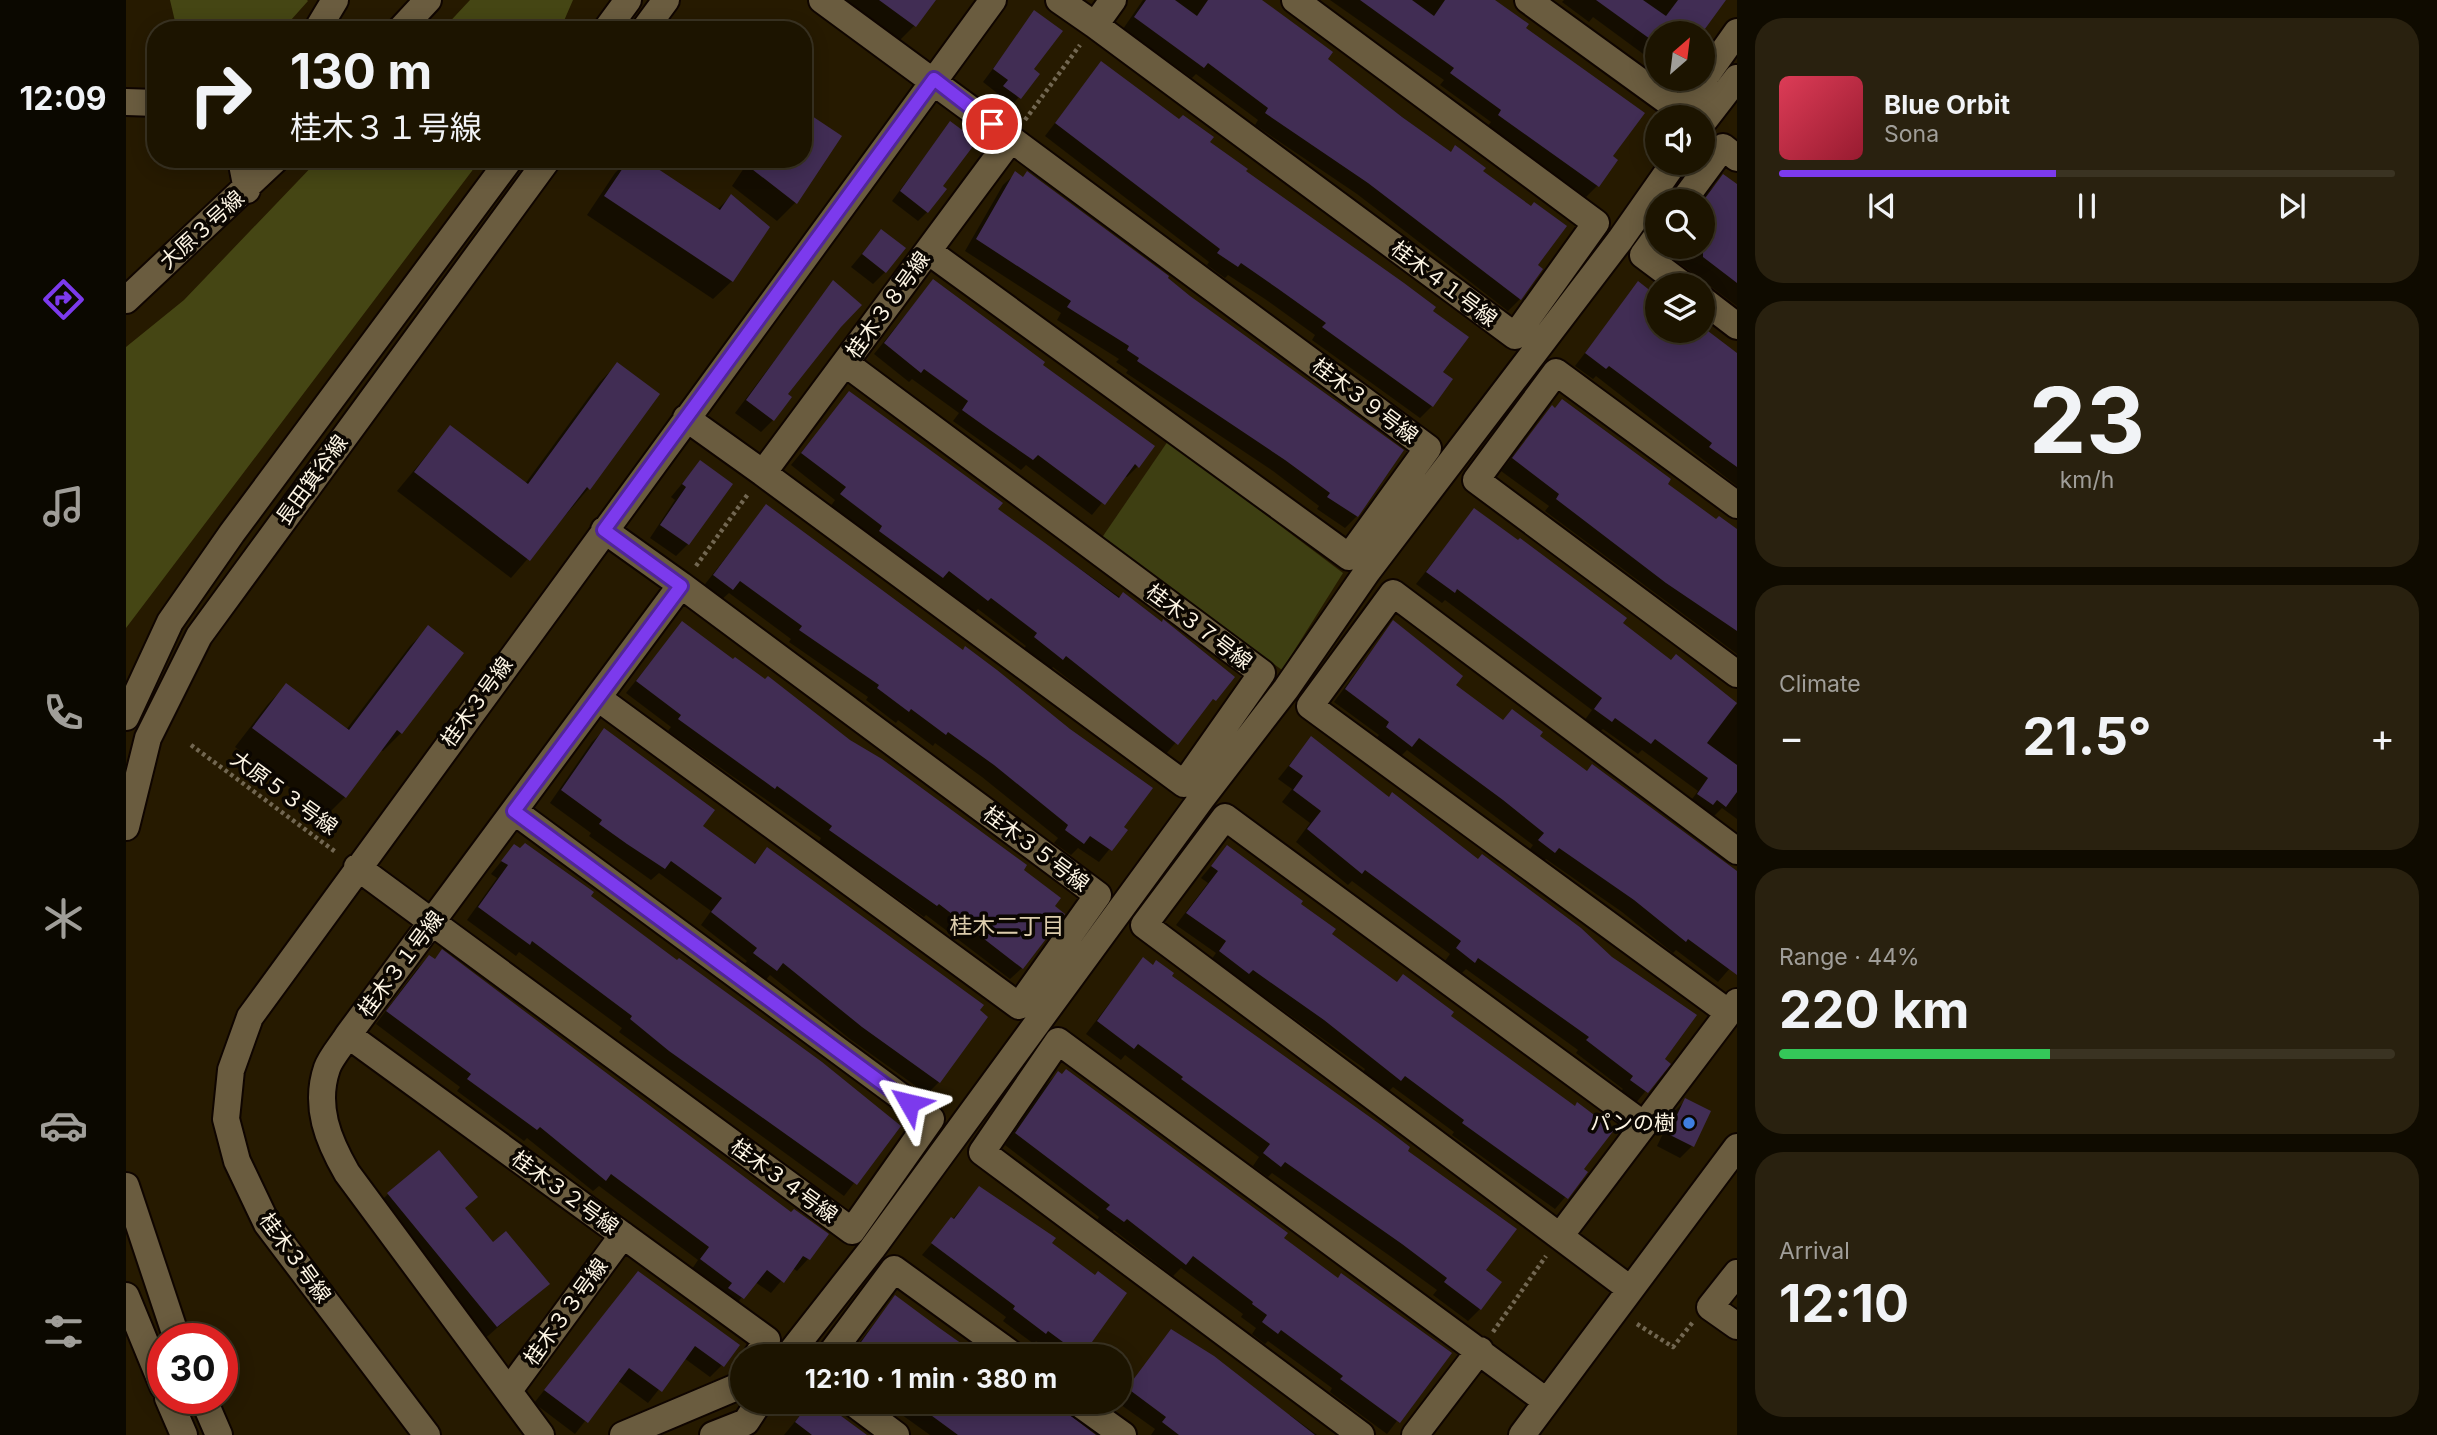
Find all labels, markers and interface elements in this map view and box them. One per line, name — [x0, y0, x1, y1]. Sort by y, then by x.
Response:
north arrow — [1645, 21, 1715, 91]
map controls — [1645, 21, 1715, 343]
text: 130 m — [290, 42, 432, 101]
icon: right — [175, 49, 266, 140]
text: 12:09 — [20, 79, 107, 118]
text: Blue Orbit — [1884, 89, 2010, 120]
pin — [962, 94, 1022, 154]
icon: arrive — [973, 105, 1011, 143]
button: sound — [1645, 105, 1715, 175]
text: 桂木３１号線 — [290, 108, 482, 147]
text: Sona — [1884, 120, 1939, 148]
street label: 大原３号線 — [154, 185, 249, 274]
icon: previous — [1863, 187, 1901, 225]
icon: pause — [2068, 187, 2106, 225]
icon: next — [2273, 187, 2311, 225]
button: search — [1645, 189, 1715, 259]
street label: 桂木４１号線 — [1386, 236, 1502, 331]
street label: 桂木３８号線 — [840, 246, 935, 363]
button: layers — [1645, 273, 1715, 343]
icon: directions — [39, 275, 88, 324]
street label: 桂木３９号線 — [1307, 353, 1423, 448]
text: 23 — [2029, 365, 2145, 475]
street label: 長田箕谷線 — [271, 430, 353, 530]
text: km/h — [2060, 466, 2114, 494]
icon: music — [39, 482, 88, 531]
street label: 桂木３７号線 — [1141, 579, 1257, 674]
street label: 桂木３号線 — [436, 652, 518, 752]
text: Climate — [1779, 670, 1861, 698]
icon: phone — [39, 688, 88, 737]
text: 21.5° — [2022, 705, 2152, 768]
text: − — [1779, 714, 1804, 760]
text: + — [2370, 714, 2395, 760]
street label: 大原５３号線 — [226, 745, 343, 840]
street label: 桂木３５号線 — [978, 801, 1094, 896]
icon: climate — [39, 894, 88, 943]
street label: 桂木３１号線 — [353, 906, 448, 1022]
district label: 桂木二丁目 — [950, 912, 1065, 940]
text: Range · 44% — [1779, 943, 1920, 971]
text: 220 km — [1779, 978, 1970, 1041]
position arrow — [872, 1066, 946, 1140]
icon: car — [39, 1101, 88, 1150]
place label: パンの樹 — [1590, 1110, 1675, 1135]
marker: パンの樹 — [1681, 1115, 1697, 1131]
street label: 桂木３４号線 — [726, 1133, 843, 1228]
street label: 桂木３２号線 — [507, 1145, 624, 1240]
street label: 桂木３号線 — [254, 1208, 336, 1308]
text: Arrival — [1779, 1237, 1850, 1265]
street label: 桂木３３号線 — [518, 1253, 613, 1370]
text: 12:10 — [1779, 1272, 1909, 1335]
icon: filters — [39, 1307, 88, 1356]
speed limit sign: 30 — [147, 1323, 238, 1414]
text: 12:10 · 1 min · 380 m — [805, 1363, 1057, 1394]

